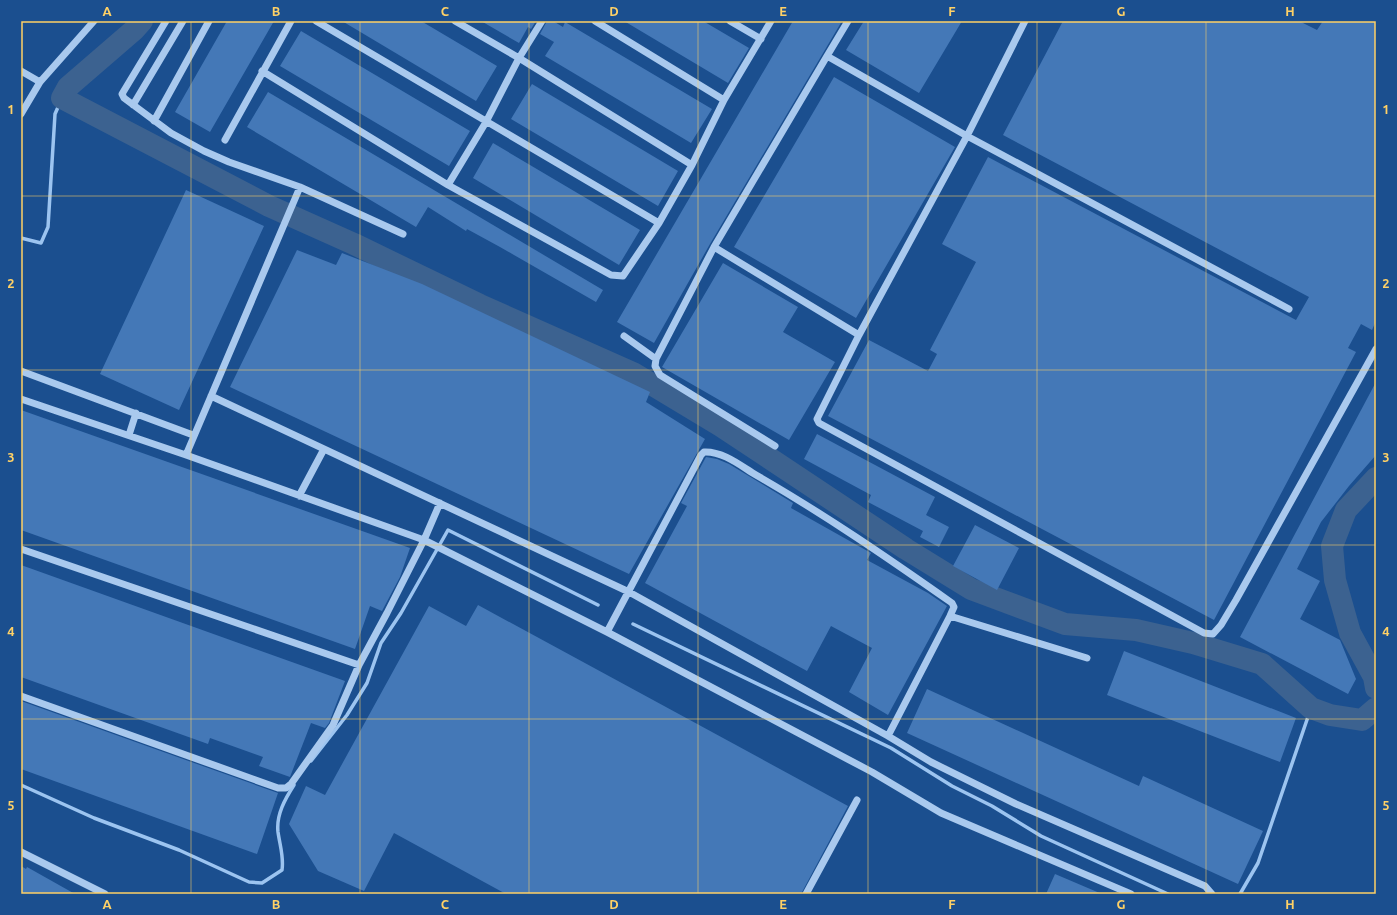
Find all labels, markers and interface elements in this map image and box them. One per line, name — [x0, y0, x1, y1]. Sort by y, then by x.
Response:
text: A — [102, 4, 112, 18]
text: B — [272, 4, 281, 18]
text: C — [441, 4, 450, 18]
text: D — [609, 4, 619, 18]
text: E — [779, 4, 787, 18]
text: F — [948, 4, 956, 18]
text: G — [1117, 4, 1126, 18]
text: H — [1285, 4, 1295, 18]
text: 1 — [7, 102, 15, 116]
text: 1 — [1382, 102, 1390, 116]
text: 2 — [7, 276, 15, 290]
text: 2 — [1382, 276, 1390, 290]
text: 3 — [7, 450, 15, 464]
text: 3 — [1382, 450, 1390, 464]
text: 4 — [7, 624, 15, 638]
text: 4 — [1382, 624, 1390, 638]
text: 5 — [7, 798, 15, 812]
text: 5 — [1382, 798, 1390, 812]
text: A — [102, 897, 112, 911]
text: B — [272, 897, 281, 911]
text: C — [441, 897, 450, 911]
text: D — [609, 897, 619, 911]
text: E — [779, 897, 787, 911]
text: F — [948, 897, 956, 911]
text: G — [1117, 897, 1126, 911]
text: H — [1285, 897, 1295, 911]

